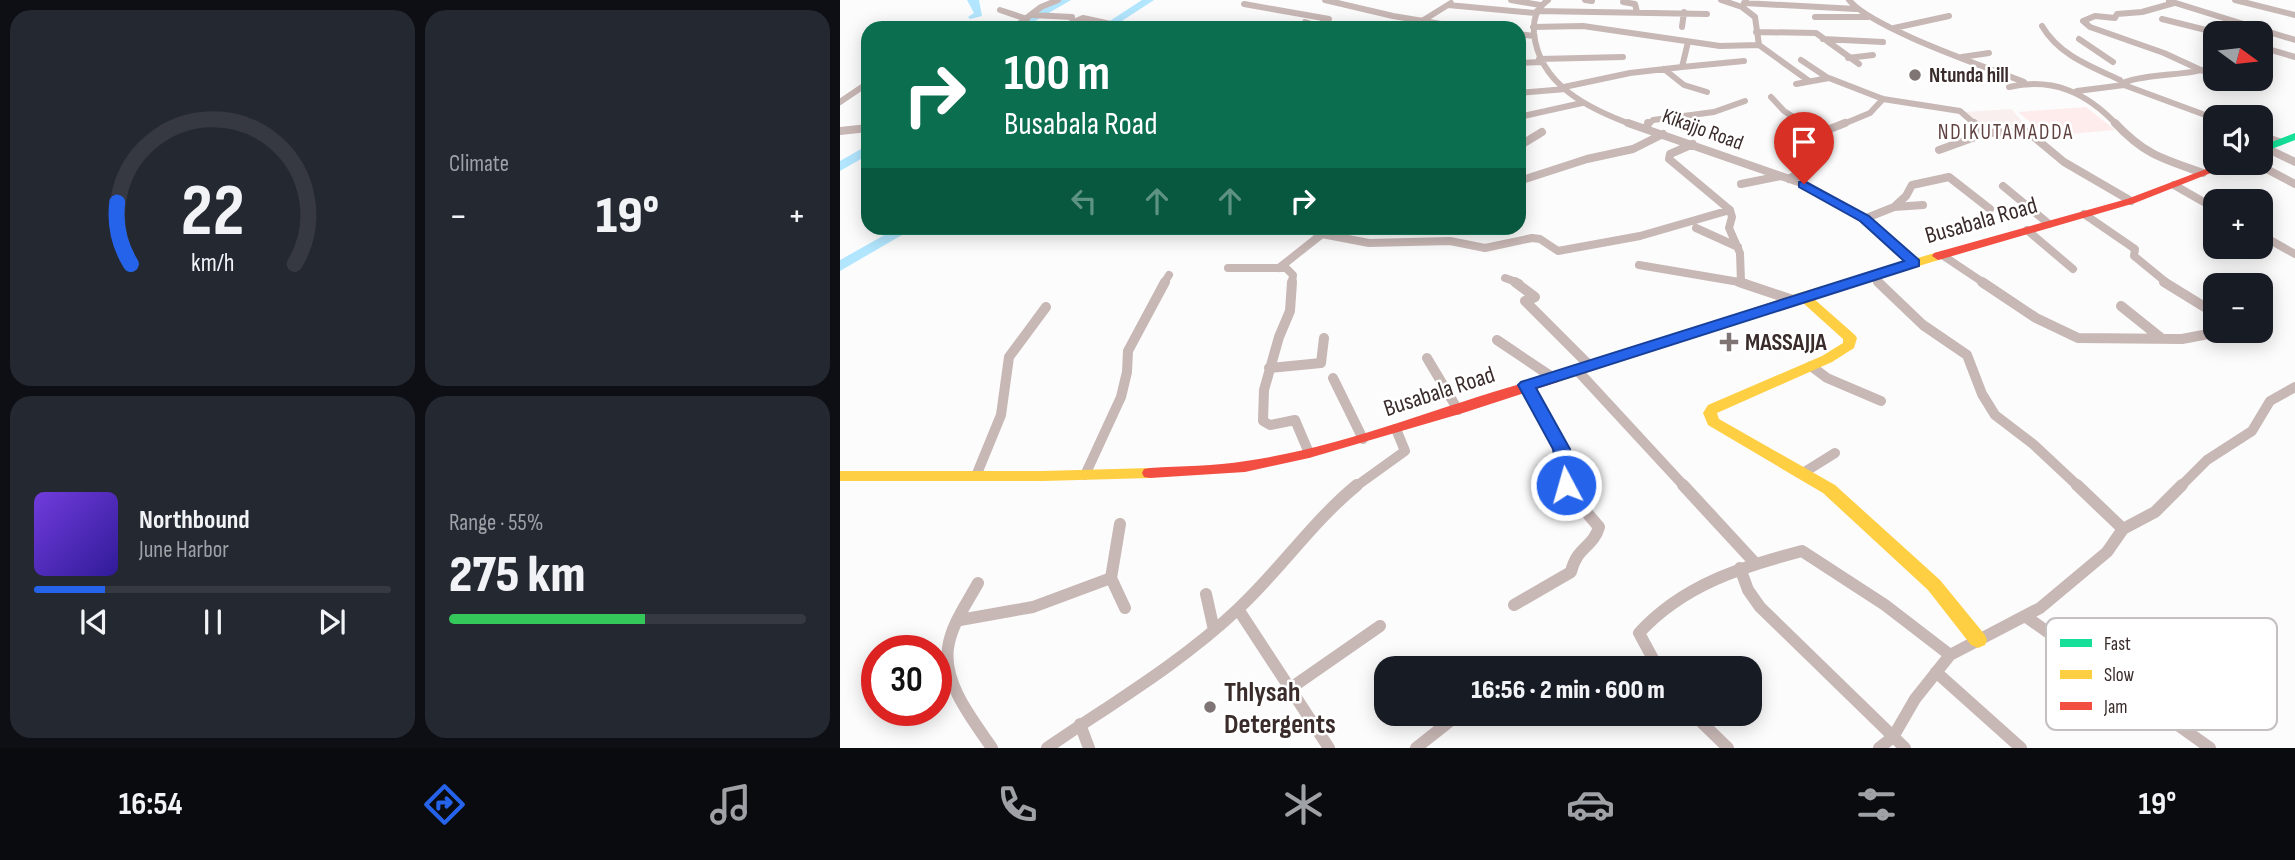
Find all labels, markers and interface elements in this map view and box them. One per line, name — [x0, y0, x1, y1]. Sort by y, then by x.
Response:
north arrow — [2203, 21, 2273, 91]
map controls — [2203, 21, 2273, 343]
text: 100 m — [1004, 45, 1110, 104]
icon: right — [889, 49, 980, 140]
place label: Ntunda hill — [1929, 63, 2009, 88]
marker: Ntunda hill — [1907, 67, 1923, 83]
street label: Kikajjo Road — [1659, 103, 1747, 156]
text: Busabala Road — [1004, 105, 1158, 144]
button: sound — [2203, 105, 2273, 175]
pin — [1774, 112, 1834, 184]
district label: NDIKUTAMADDA — [1938, 120, 2074, 145]
icon: arrive — [1785, 123, 1823, 161]
text: Climate — [449, 150, 509, 178]
text: 22 — [181, 168, 244, 256]
icon: left — [1065, 182, 1103, 220]
icon: ahead — [1138, 182, 1176, 220]
icon: ahead — [1211, 182, 1249, 220]
icon: right — [1284, 182, 1322, 220]
text: 19° — [596, 185, 659, 248]
button: + — [2203, 189, 2273, 259]
street label: Busabala Road — [1922, 191, 2040, 250]
text: − — [449, 194, 468, 239]
text: + — [787, 194, 806, 239]
text: km/h — [191, 248, 234, 279]
button: − — [2203, 273, 2273, 343]
place label: MASSAJJA — [1745, 328, 1827, 357]
marker: MASSAJJA — [1719, 332, 1739, 352]
street label: Busabala Road — [1380, 360, 1498, 423]
position arrow — [1529, 448, 1603, 522]
text: Northbound — [139, 505, 250, 536]
text: Range · 55% — [449, 509, 543, 537]
text: June Harbor — [139, 536, 229, 564]
text: 275 km — [449, 544, 585, 607]
icon: previous — [75, 603, 113, 641]
icon: pause — [194, 603, 232, 641]
icon: next — [313, 603, 351, 641]
legend — [2046, 618, 2277, 730]
text: Fast — [2104, 633, 2131, 656]
speed limit sign: 30 — [861, 635, 952, 726]
text: Slow — [2104, 664, 2134, 687]
text: 16:56 · 2 min · 600 m — [1471, 675, 1665, 706]
place label: Thlysah Detergents — [1224, 676, 1336, 741]
text: Jam — [2103, 696, 2127, 719]
marker: Thlysah Detergents — [1202, 699, 1218, 715]
icon: directions — [420, 780, 469, 829]
icon: music — [706, 780, 755, 829]
icon: phone — [993, 780, 1042, 829]
icon: climate — [1279, 780, 1328, 829]
icon: car — [1566, 780, 1615, 829]
icon: filters — [1852, 780, 1901, 829]
text: 16:54 — [119, 785, 182, 824]
text: 19° — [2139, 785, 2176, 824]

